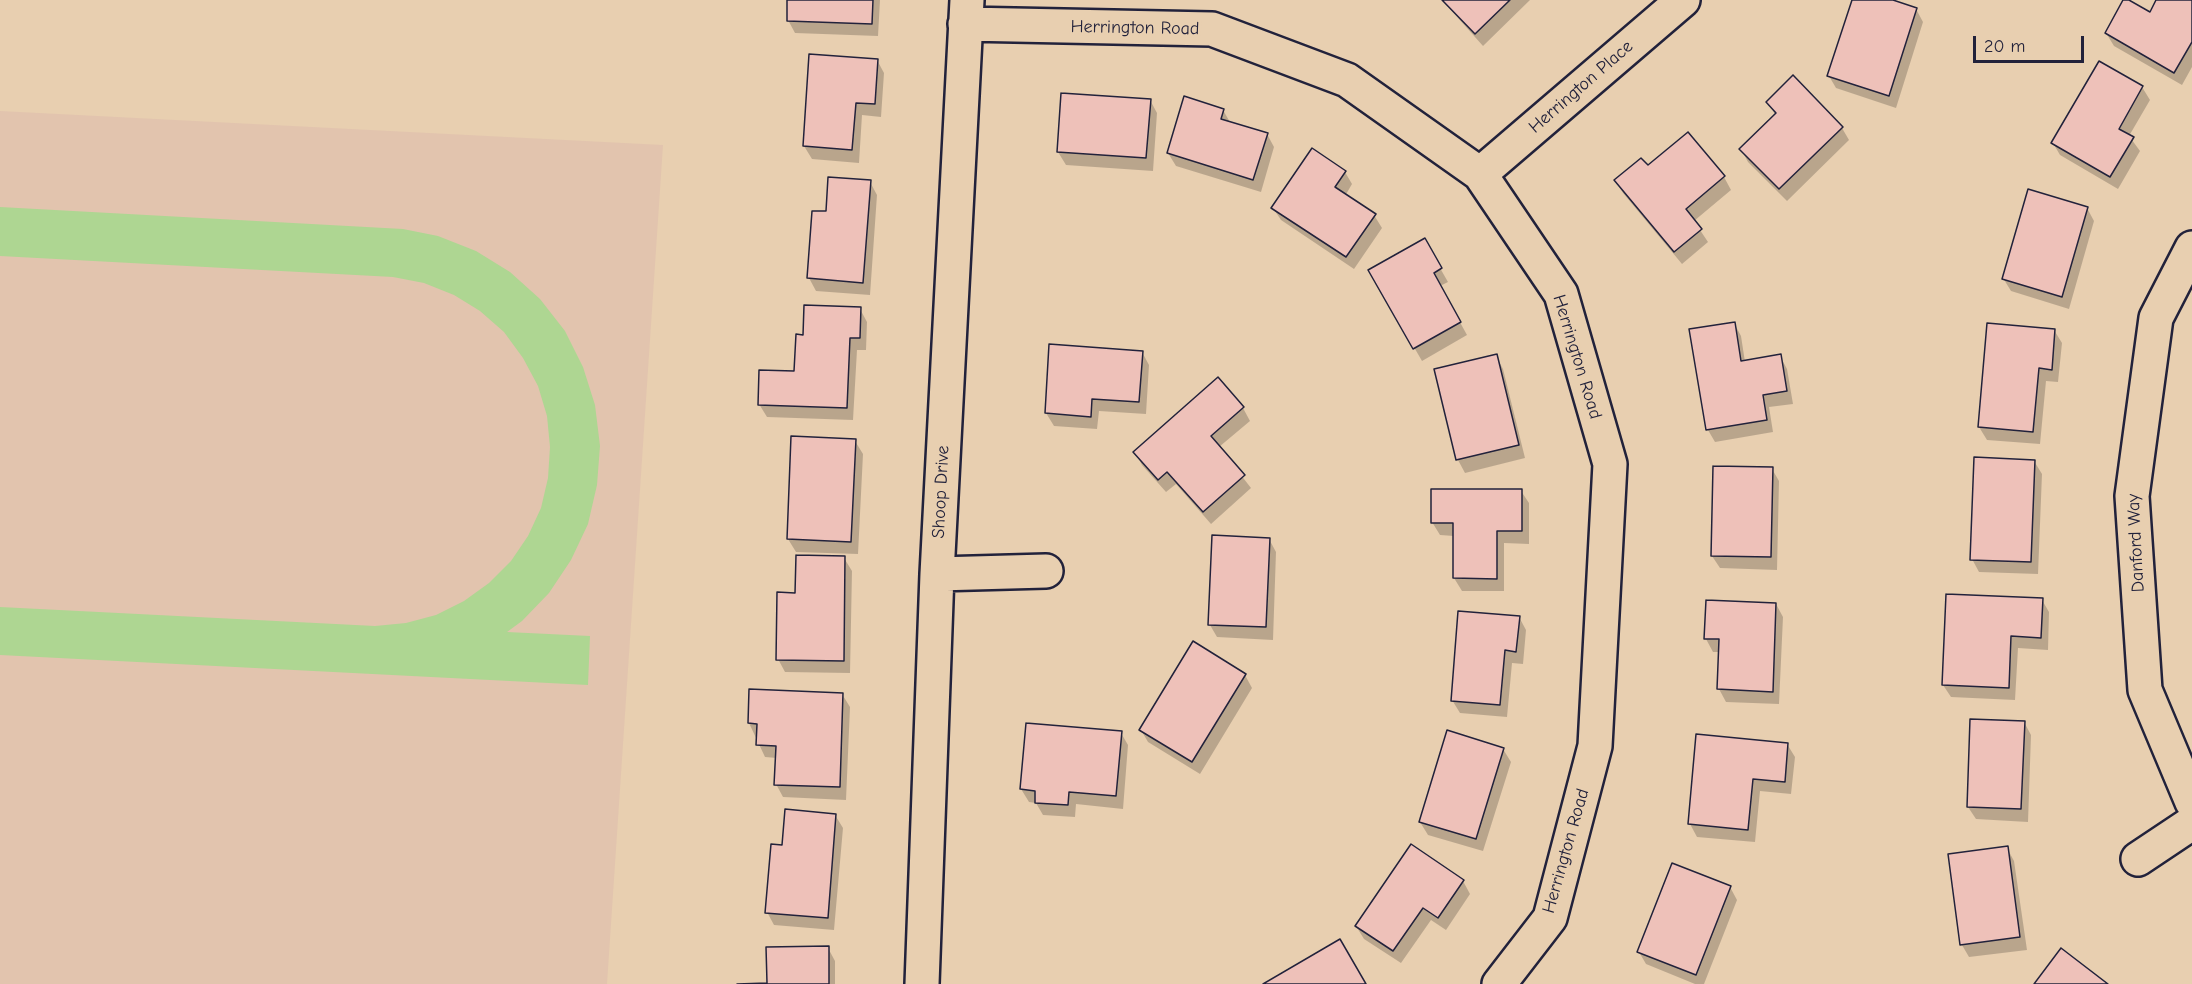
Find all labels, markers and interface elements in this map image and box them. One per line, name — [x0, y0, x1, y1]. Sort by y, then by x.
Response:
street label: Herrington Road — [1070, 16, 1200, 40]
scale bar — [1976, 24, 2087, 62]
street label: Herrington Place — [1524, 36, 1638, 138]
text: 20 m — [1984, 36, 2025, 57]
street label: Herrington Road — [1548, 292, 1606, 422]
street label: Shoop Drive — [928, 445, 954, 539]
street label: Danford Way — [2123, 493, 2149, 593]
street label: Herrington Road — [1538, 786, 1594, 916]

